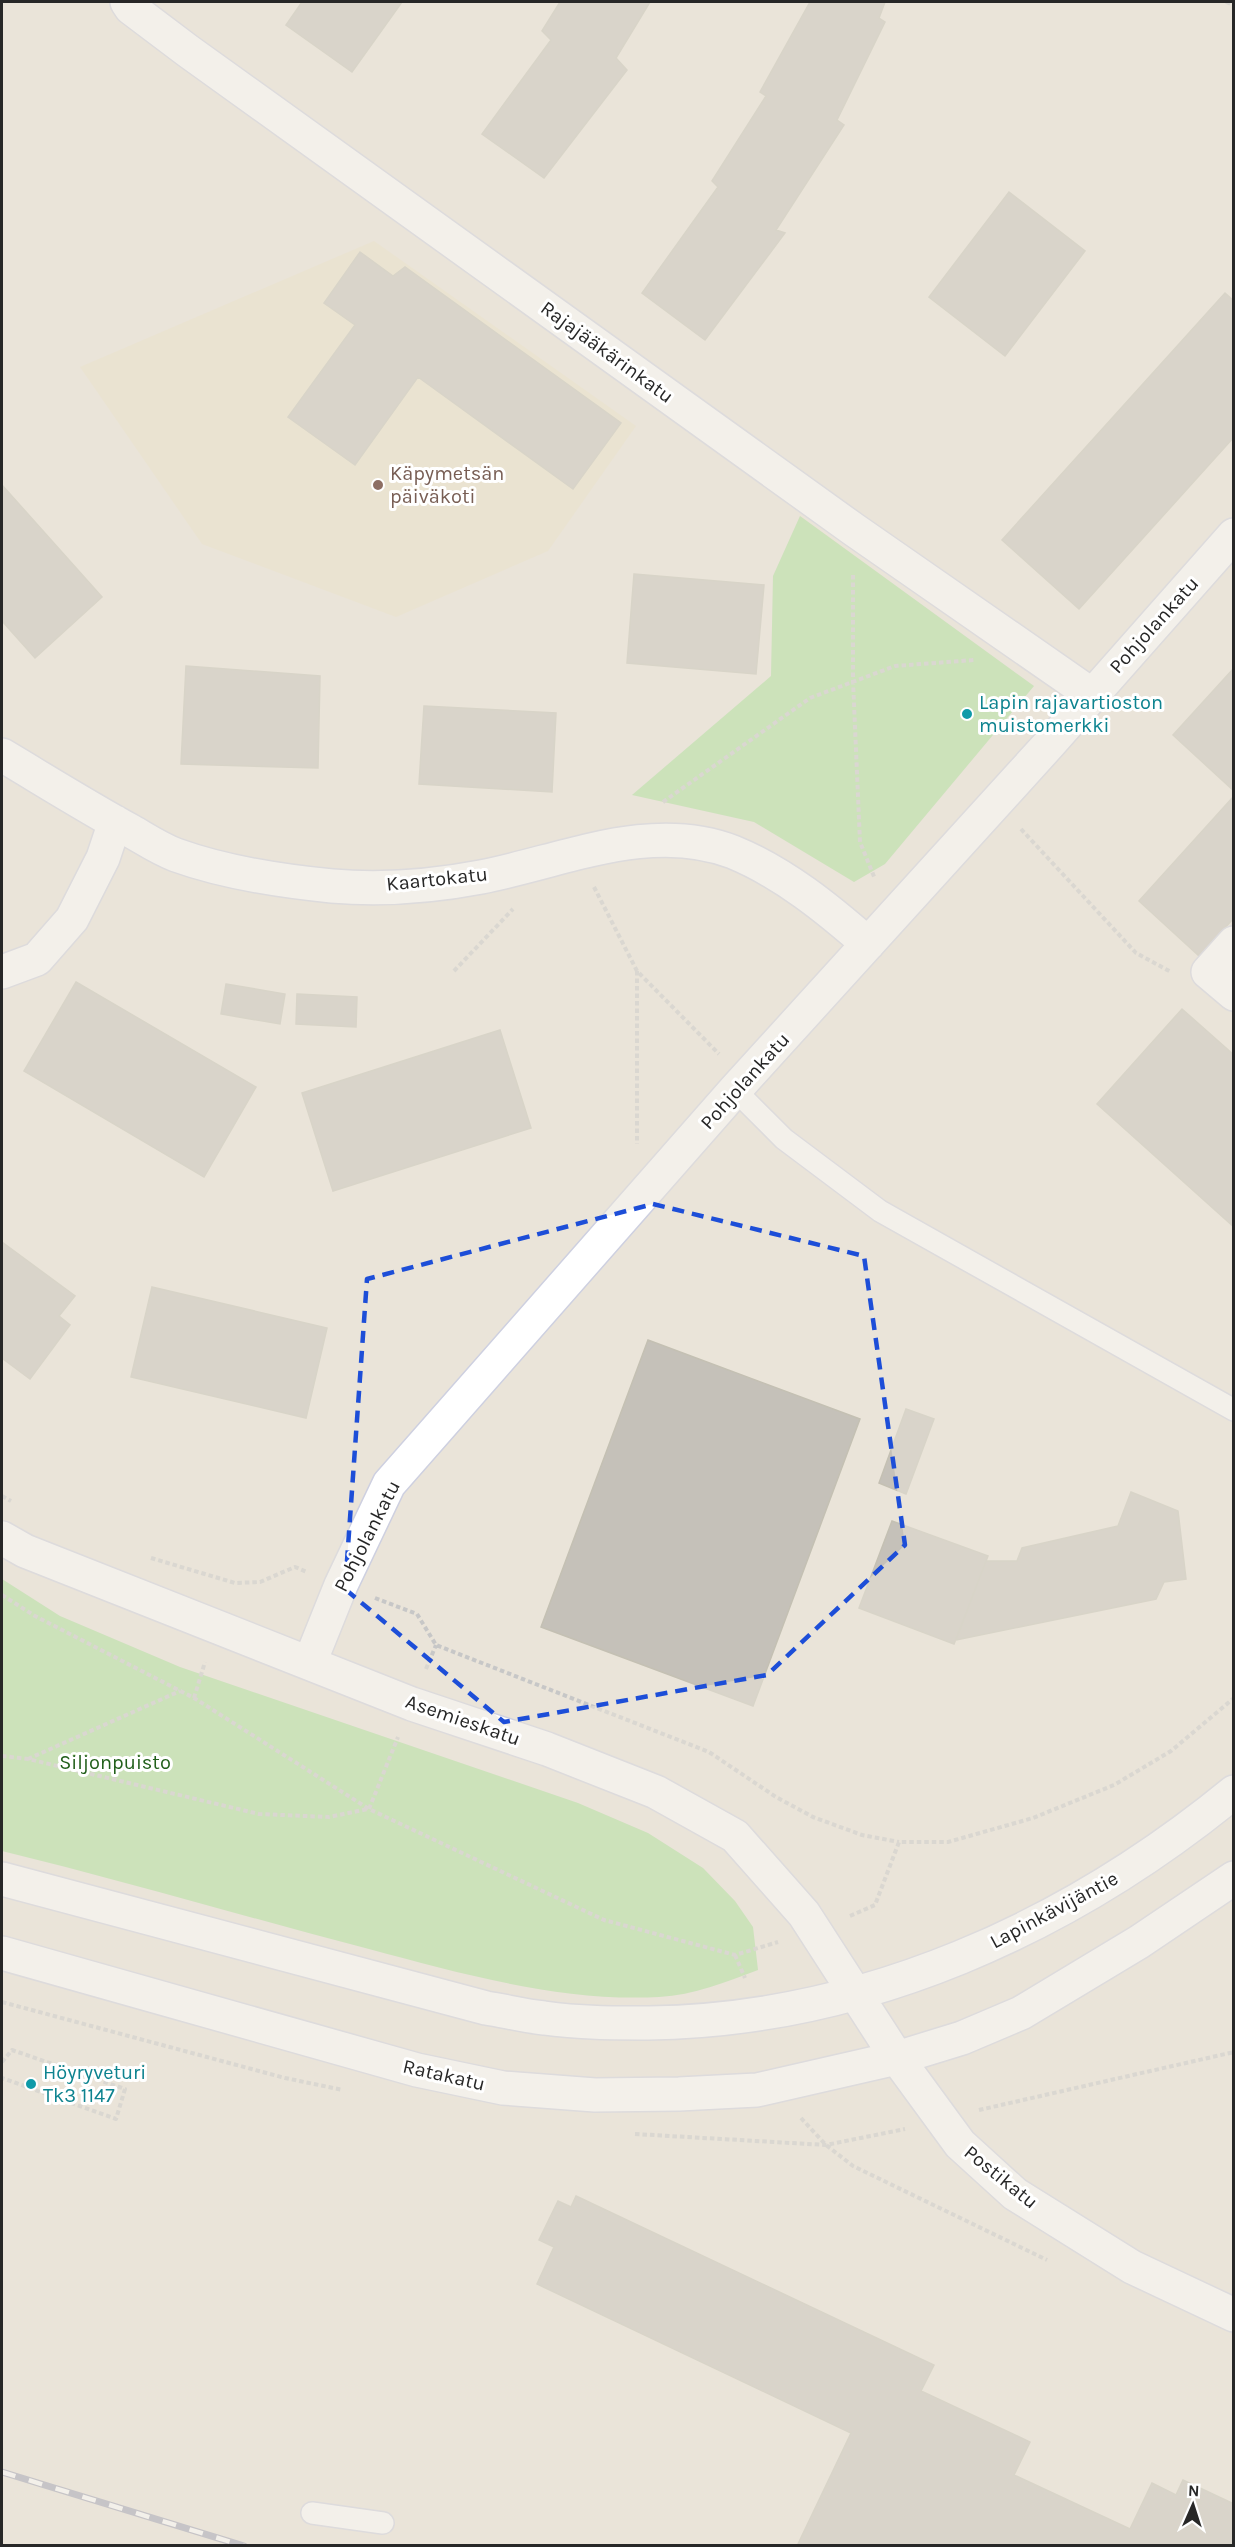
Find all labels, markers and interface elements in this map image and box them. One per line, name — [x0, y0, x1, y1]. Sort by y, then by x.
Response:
street label: Rajajääkärinkatu — [536, 296, 678, 408]
place label: Käpymetsän päiväkoti — [390, 462, 504, 508]
marker: Käpymetsän päiväkoti — [371, 478, 385, 492]
street label: Pohjolankatu — [1105, 572, 1203, 678]
place label: Lapin rajavartioston muistomerkki — [979, 691, 1163, 737]
marker: Lapin rajavartioston muistomerkki — [960, 707, 974, 721]
street label: Kaartokatu — [385, 862, 489, 896]
street label: Pohjolankatu — [696, 1028, 794, 1134]
street label: Pohjolankatu — [329, 1476, 405, 1596]
street label: Asemieskatu — [403, 1690, 523, 1750]
park label: Siljonpuisto — [59, 1751, 171, 1774]
street label: Lapinkävijäntie — [986, 1867, 1122, 1953]
street label: Ratakatu — [401, 2054, 487, 2096]
place label: Höyryveturi Tk3 1147 — [43, 2061, 146, 2107]
marker: Höyryveturi Tk3 1147 — [24, 2077, 38, 2091]
street label: Postikatu — [960, 2140, 1042, 2214]
north arrow — [1163, 2475, 1223, 2535]
text: N — [1188, 2481, 1200, 2500]

